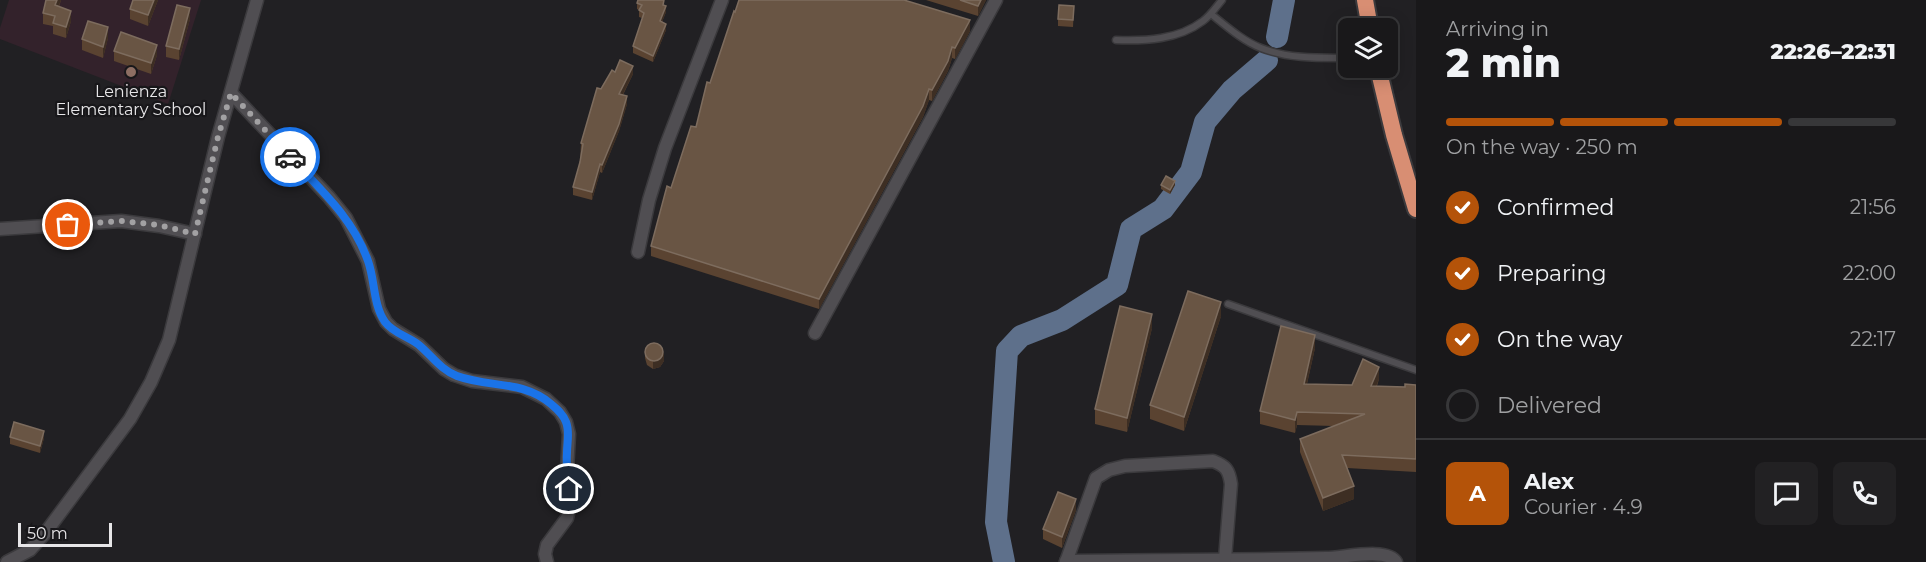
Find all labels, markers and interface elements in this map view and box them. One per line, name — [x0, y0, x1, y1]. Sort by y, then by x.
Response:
text: Arriving in — [1446, 17, 1549, 41]
map controls — [1338, 18, 1398, 78]
button: layers — [1338, 18, 1398, 78]
text: 22:26–22:31 — [1770, 38, 1896, 65]
text: 2 min — [1446, 39, 1561, 87]
marker: Lenienza Elementary School — [124, 65, 138, 79]
place label: Lenienza Elementary School — [56, 82, 206, 119]
courier — [260, 127, 320, 187]
text: On the way · 250 m — [1446, 135, 1638, 159]
icon: car — [274, 141, 307, 174]
icon: check — [1446, 191, 1479, 224]
text: Confirmed — [1497, 194, 1614, 221]
text: 21:56 — [1850, 195, 1896, 219]
pin — [42, 199, 93, 250]
icon: bag — [51, 208, 84, 241]
icon: check — [1446, 257, 1479, 290]
text: Preparing — [1497, 260, 1606, 287]
text: 22:00 — [1843, 261, 1896, 285]
icon: check — [1446, 323, 1479, 356]
text: On the way — [1497, 326, 1622, 353]
text: 22:17 — [1850, 327, 1896, 351]
text: Delivered — [1497, 392, 1602, 419]
button: chat — [1755, 462, 1818, 525]
button: phone — [1833, 462, 1896, 525]
pin — [543, 463, 594, 514]
text: Alex — [1524, 468, 1574, 495]
icon: home — [552, 472, 585, 505]
text: A — [1469, 480, 1486, 507]
text: Courier · 4.9 — [1524, 495, 1643, 519]
scale bar — [18, 520, 112, 548]
text: 50 m — [27, 524, 68, 543]

